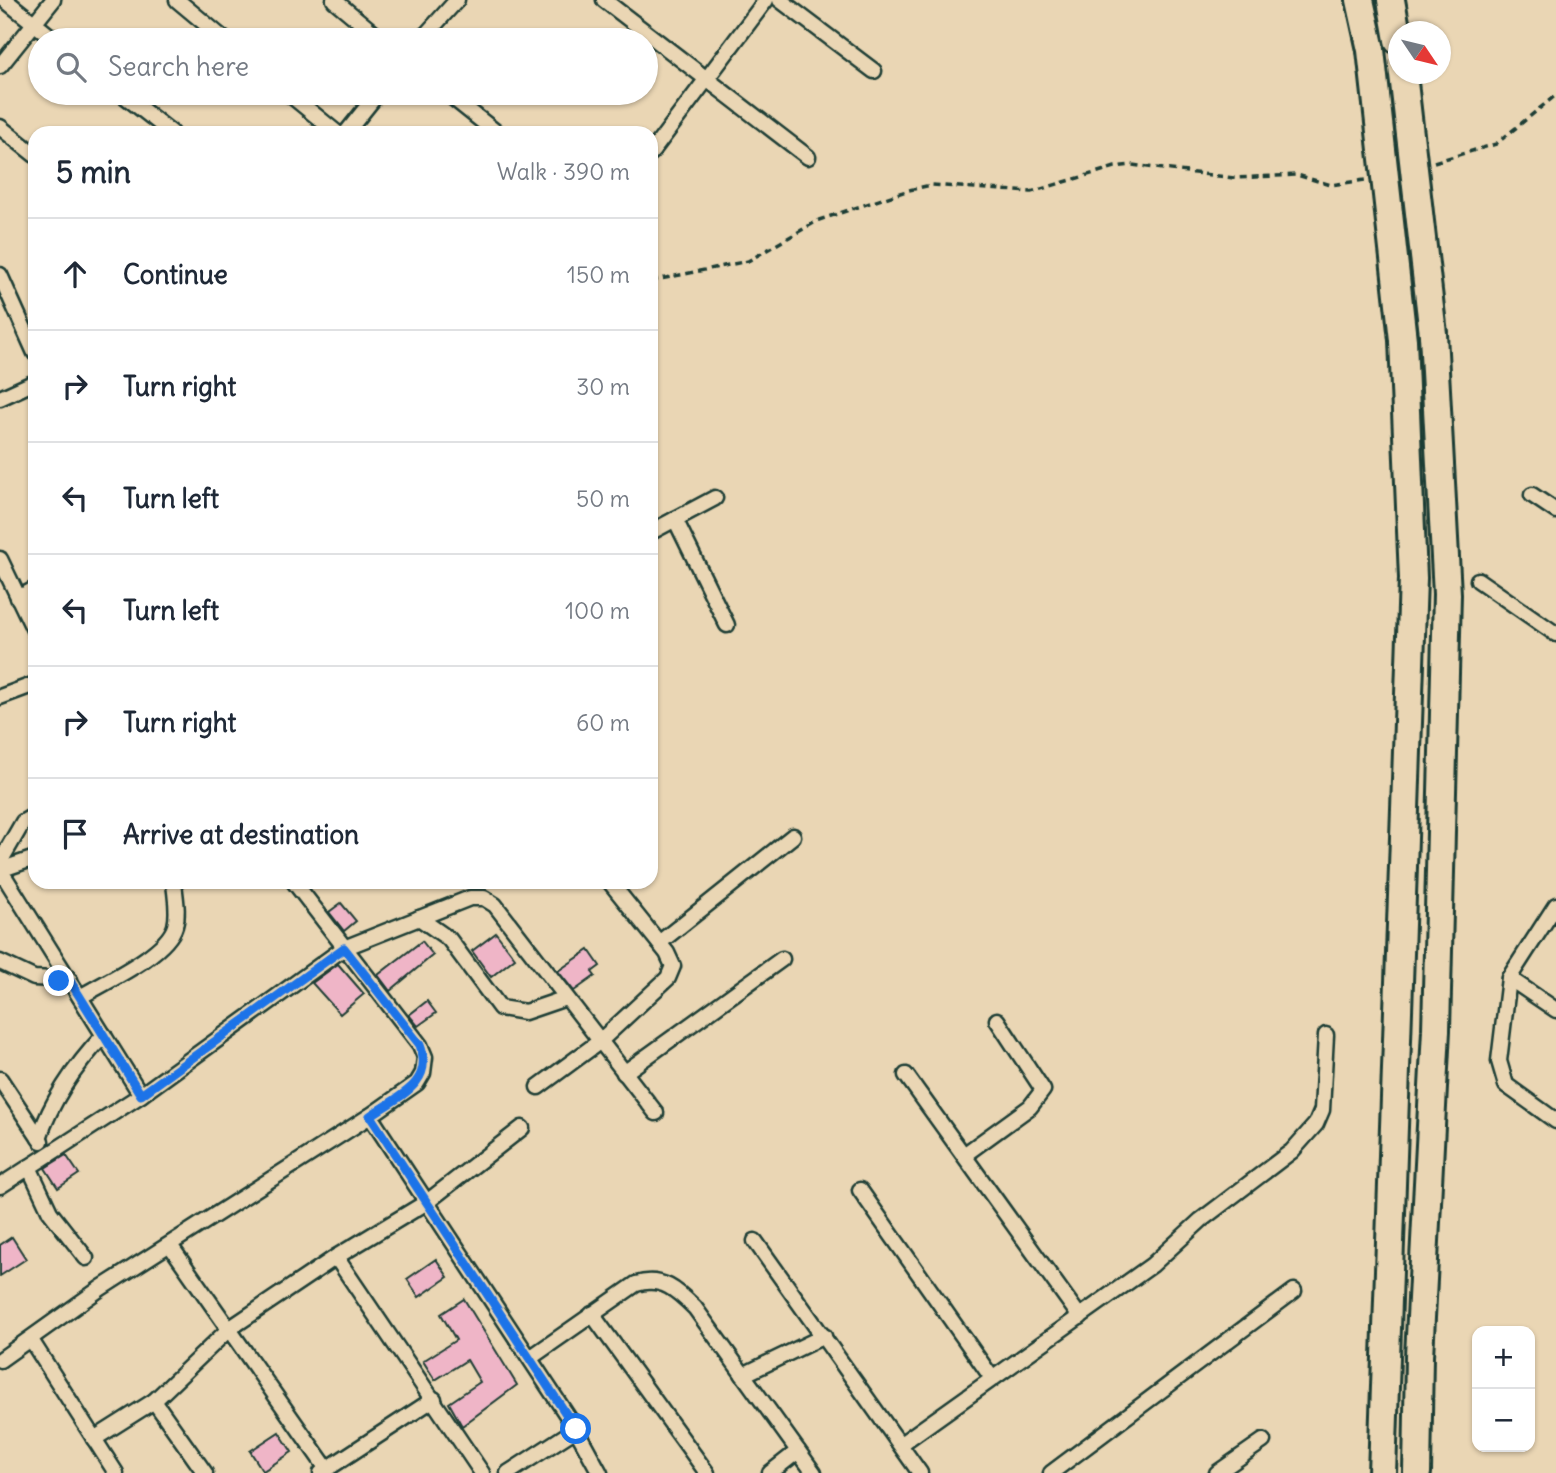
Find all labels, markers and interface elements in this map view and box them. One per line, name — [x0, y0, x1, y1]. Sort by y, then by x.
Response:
north arrow — [1388, 21, 1451, 84]
search box — [28, 28, 658, 105]
icon: search — [52, 48, 90, 86]
text: Search here — [108, 50, 249, 83]
text: 5 min — [56, 153, 131, 191]
text: Walk · 390 m — [497, 157, 630, 186]
icon: ahead — [56, 255, 94, 293]
text: Continue — [123, 258, 228, 291]
text: 150 m — [567, 260, 630, 289]
icon: right — [56, 367, 94, 405]
text: Turn right — [123, 370, 236, 403]
text: 30 m — [576, 372, 630, 401]
icon: left — [56, 479, 94, 517]
text: Turn left — [123, 482, 219, 515]
text: 50 m — [576, 484, 630, 513]
icon: left — [56, 591, 94, 629]
text: Turn left — [123, 594, 219, 627]
text: 100 m — [565, 596, 630, 625]
icon: right — [56, 703, 94, 741]
text: Turn right — [123, 706, 236, 739]
text: 60 m — [576, 708, 630, 737]
icon: arrive — [56, 815, 94, 853]
text: Arrive at destination — [123, 818, 359, 851]
route end — [43, 965, 74, 996]
map controls — [1472, 1326, 1535, 1452]
button: + — [1472, 1326, 1535, 1389]
button: − — [1472, 1389, 1535, 1452]
route start — [560, 1413, 591, 1444]

